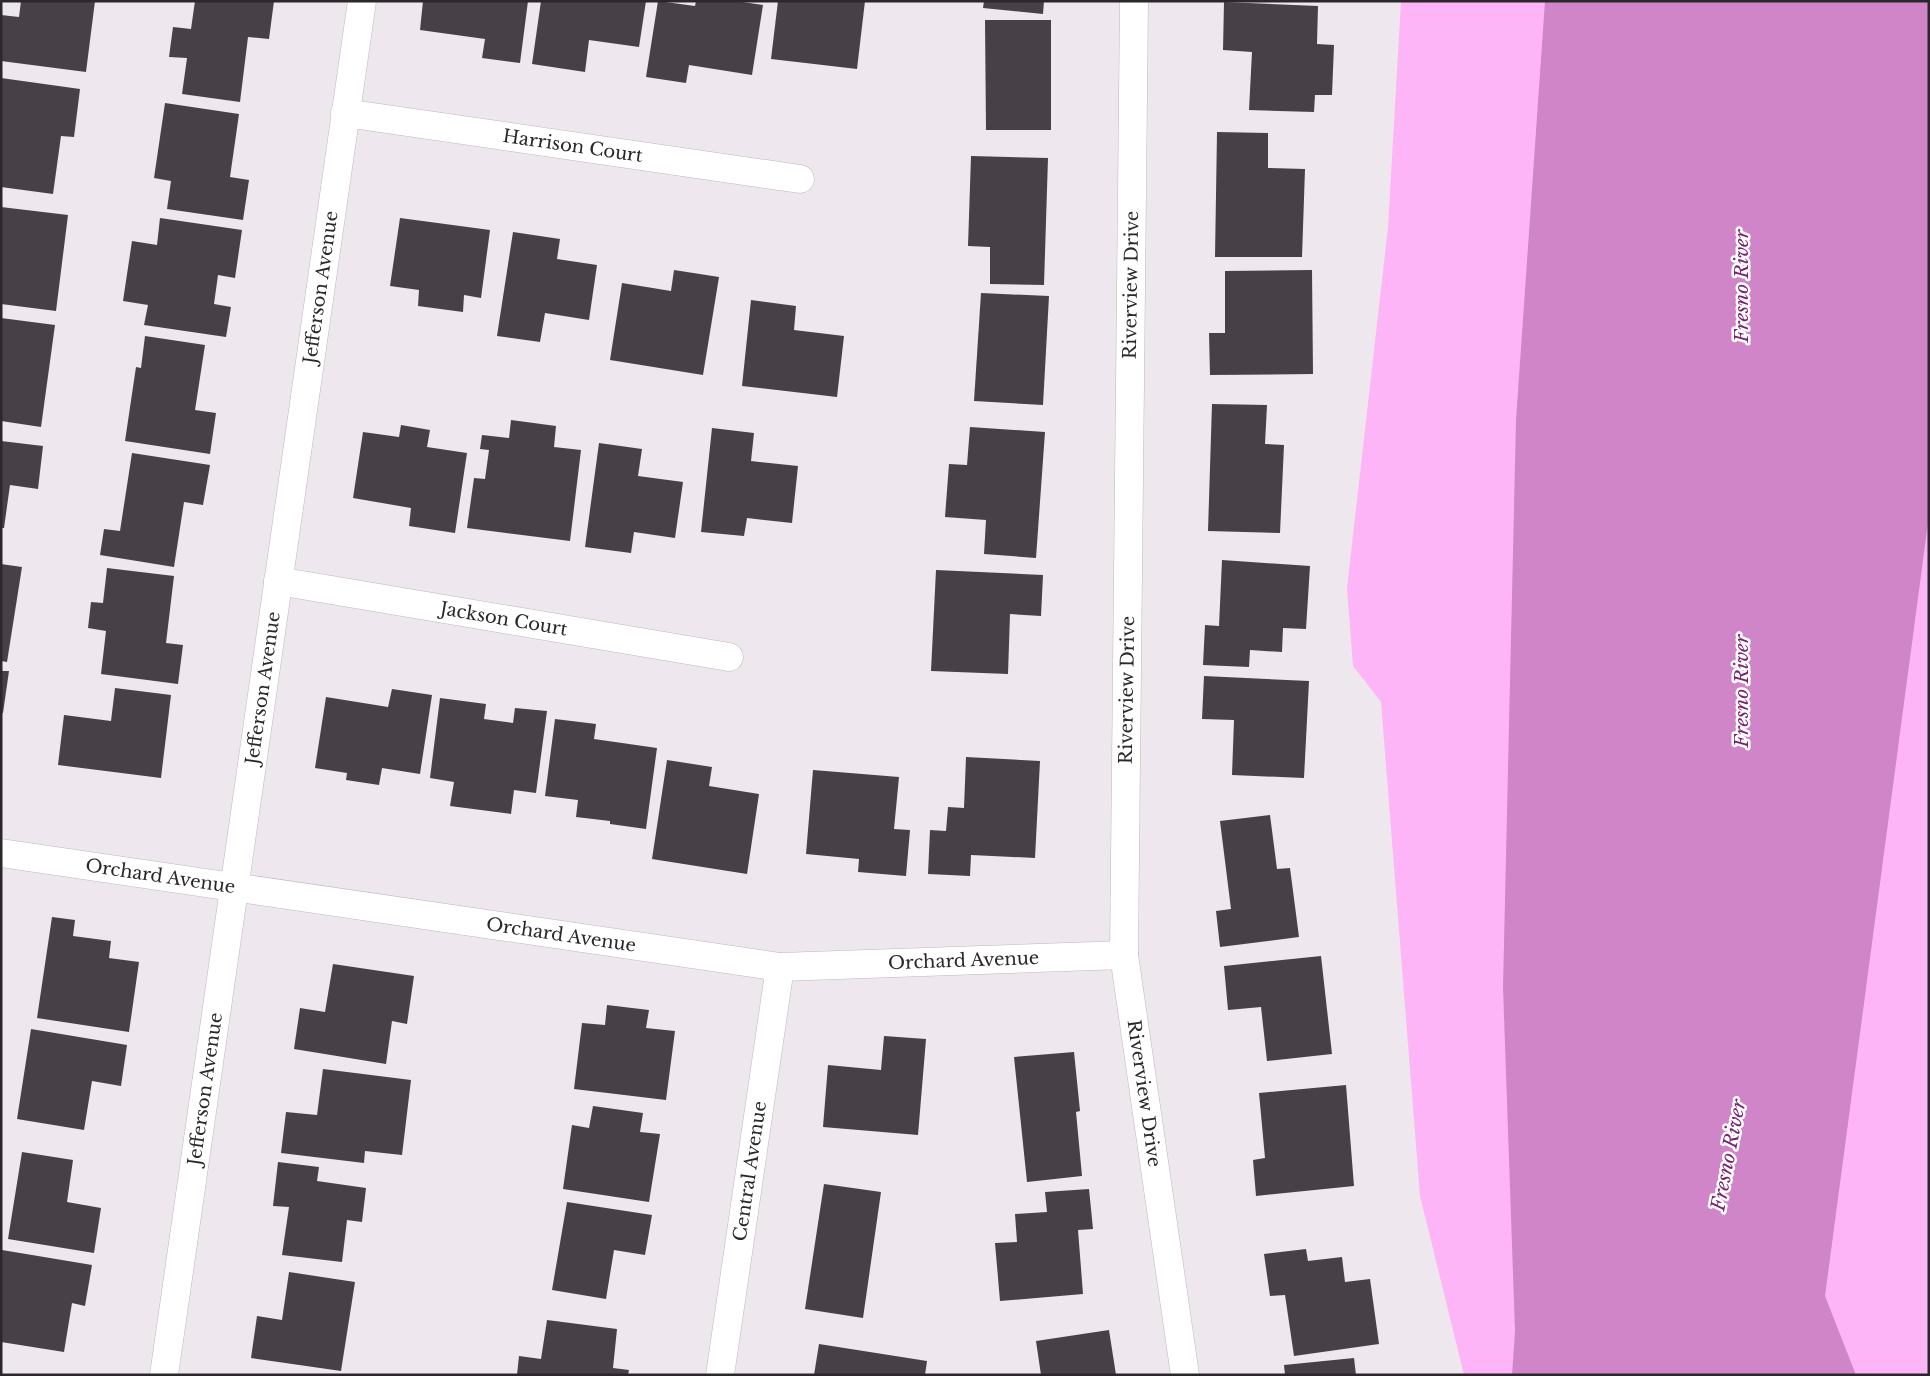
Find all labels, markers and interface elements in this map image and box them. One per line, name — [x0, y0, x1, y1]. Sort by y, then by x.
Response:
street label: Harrison Court — [501, 125, 644, 167]
street label: Jefferson Avenue — [299, 209, 343, 367]
street label: Riverview Drive — [1119, 211, 1143, 359]
water label: Fresno River — [1730, 228, 1753, 344]
street label: Jackson Court — [437, 597, 569, 641]
street label: Jefferson Avenue — [241, 610, 285, 768]
street label: Riverview Drive — [1115, 616, 1139, 764]
water label: Fresno River — [1730, 633, 1753, 749]
street label: Orchard Avenue — [84, 854, 237, 898]
street label: Orchard Avenue — [485, 913, 637, 957]
street label: Orchard Avenue — [888, 947, 1039, 974]
street label: Jefferson Avenue — [183, 1011, 227, 1169]
street label: Riverview Drive — [1123, 1018, 1166, 1169]
water label: Fresno River — [1706, 1096, 1751, 1214]
street label: Central Avenue — [729, 1100, 771, 1243]

